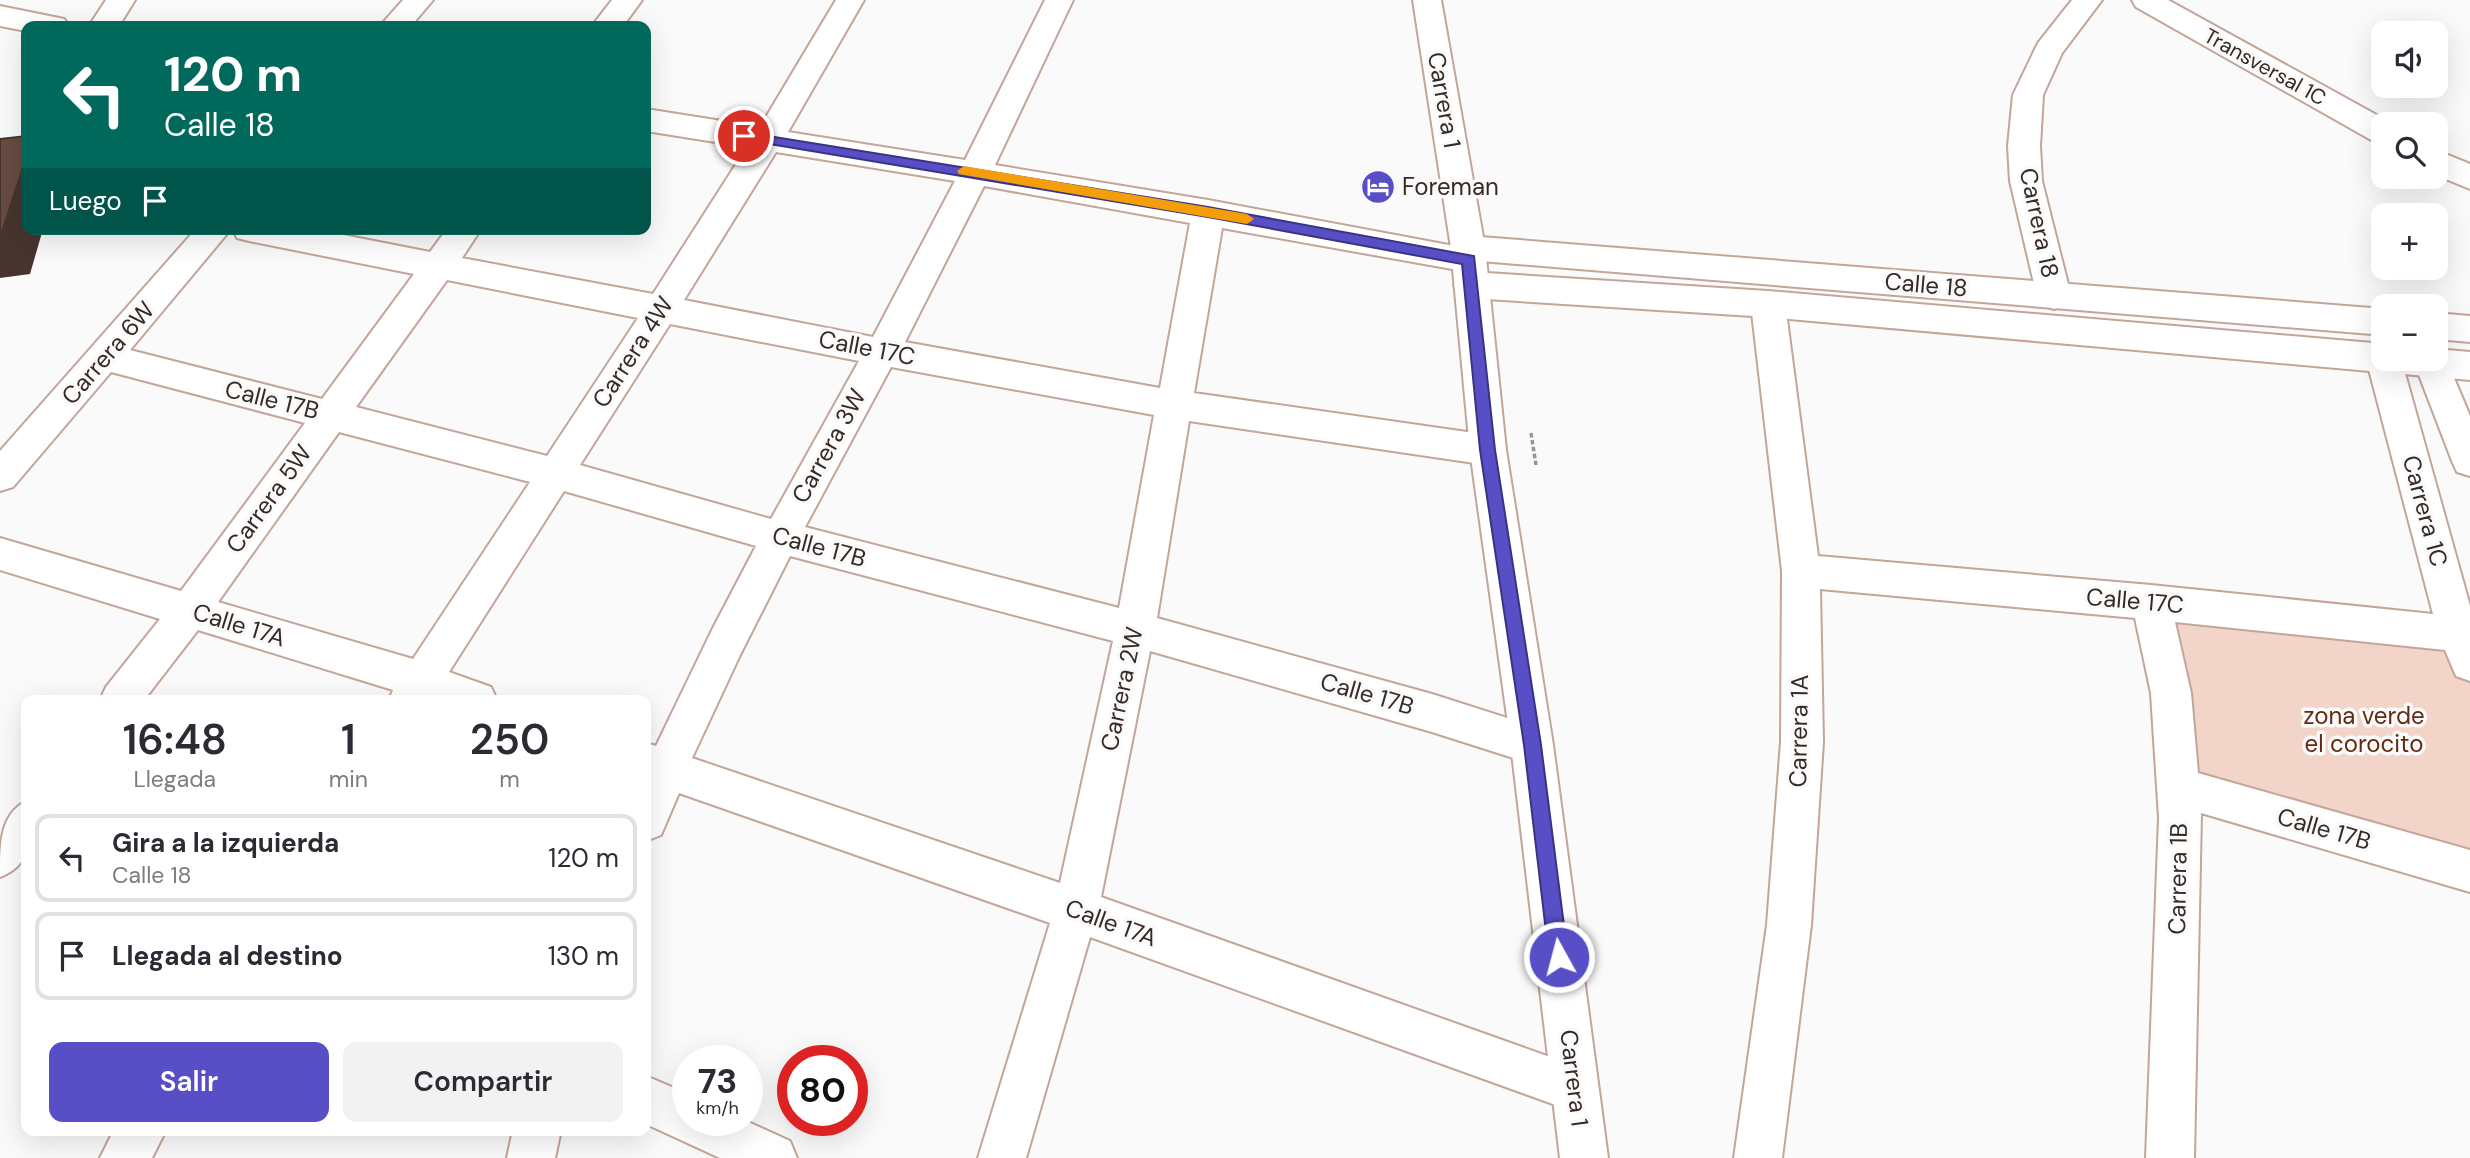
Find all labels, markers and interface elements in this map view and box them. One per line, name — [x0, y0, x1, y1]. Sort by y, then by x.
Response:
map controls — [2371, 21, 2448, 371]
button: sound — [2371, 21, 2448, 98]
street label: Transversal 1C — [2199, 22, 2331, 112]
text: 120 m — [164, 42, 302, 106]
icon: left — [49, 49, 140, 140]
street label: Carrera 1 — [1421, 49, 1468, 150]
text: Calle 18 — [164, 104, 275, 146]
pin — [714, 106, 774, 166]
button: search — [2371, 112, 2448, 189]
icon: arrive — [725, 117, 763, 155]
street label: Carrera 18 — [2013, 165, 2066, 281]
hotel icon: Foreman — [1359, 168, 1397, 206]
place label: Foreman — [1402, 171, 1499, 202]
icon: arrive — [136, 182, 174, 220]
text: Luego — [49, 184, 122, 218]
button: + — [2371, 203, 2448, 280]
street label: Calle 18 — [1883, 265, 1969, 304]
street label: Carrera 4W — [585, 290, 680, 413]
button: − — [2371, 294, 2448, 371]
street label: Carrera 6W — [54, 295, 161, 411]
street label: Calle 17C — [816, 323, 918, 372]
street label: Calle 17B — [222, 373, 322, 426]
street label: Carrera 3W — [784, 383, 873, 508]
street label: Carrera 5W — [219, 438, 318, 559]
street label: Carrera 1C — [2396, 452, 2455, 570]
street label: Calle 17B — [769, 519, 869, 574]
street label: Calle 17C — [2085, 581, 2185, 620]
street label: Calle 17A — [189, 596, 289, 653]
street label: Carrera 2W — [1093, 624, 1150, 754]
street label: Calle 17B — [1317, 665, 1417, 722]
street label: Carrera 1A — [1782, 674, 1815, 788]
park label: zona verde el corocito — [2303, 700, 2425, 759]
text: 16:48 — [123, 712, 227, 767]
text: 1 — [341, 712, 356, 767]
text: 250 — [470, 712, 549, 767]
text: Llegada — [134, 764, 216, 794]
text: min — [329, 764, 368, 794]
text: m — [499, 764, 520, 794]
street label: Calle 17B — [2274, 800, 2374, 857]
street label: Carrera 1B — [2161, 823, 2194, 935]
text: Gira a la izquierda — [112, 826, 339, 860]
icon: left — [53, 839, 91, 877]
text: 120 m — [548, 841, 619, 875]
text: Calle 18 — [112, 860, 192, 890]
street label: Calle 17A — [1061, 892, 1161, 953]
position arrow — [1522, 920, 1596, 994]
icon: arrive — [53, 937, 91, 975]
text: Llegada al destino — [112, 939, 343, 973]
text: 130 m — [548, 939, 619, 973]
street label: Carrera 1 — [1553, 1028, 1596, 1128]
button: Salir — [49, 1042, 329, 1122]
button: Compartir — [343, 1042, 623, 1122]
speed limit sign: 80 — [777, 1045, 868, 1136]
text: 73 — [698, 1058, 737, 1104]
text: km/h — [696, 1096, 739, 1120]

